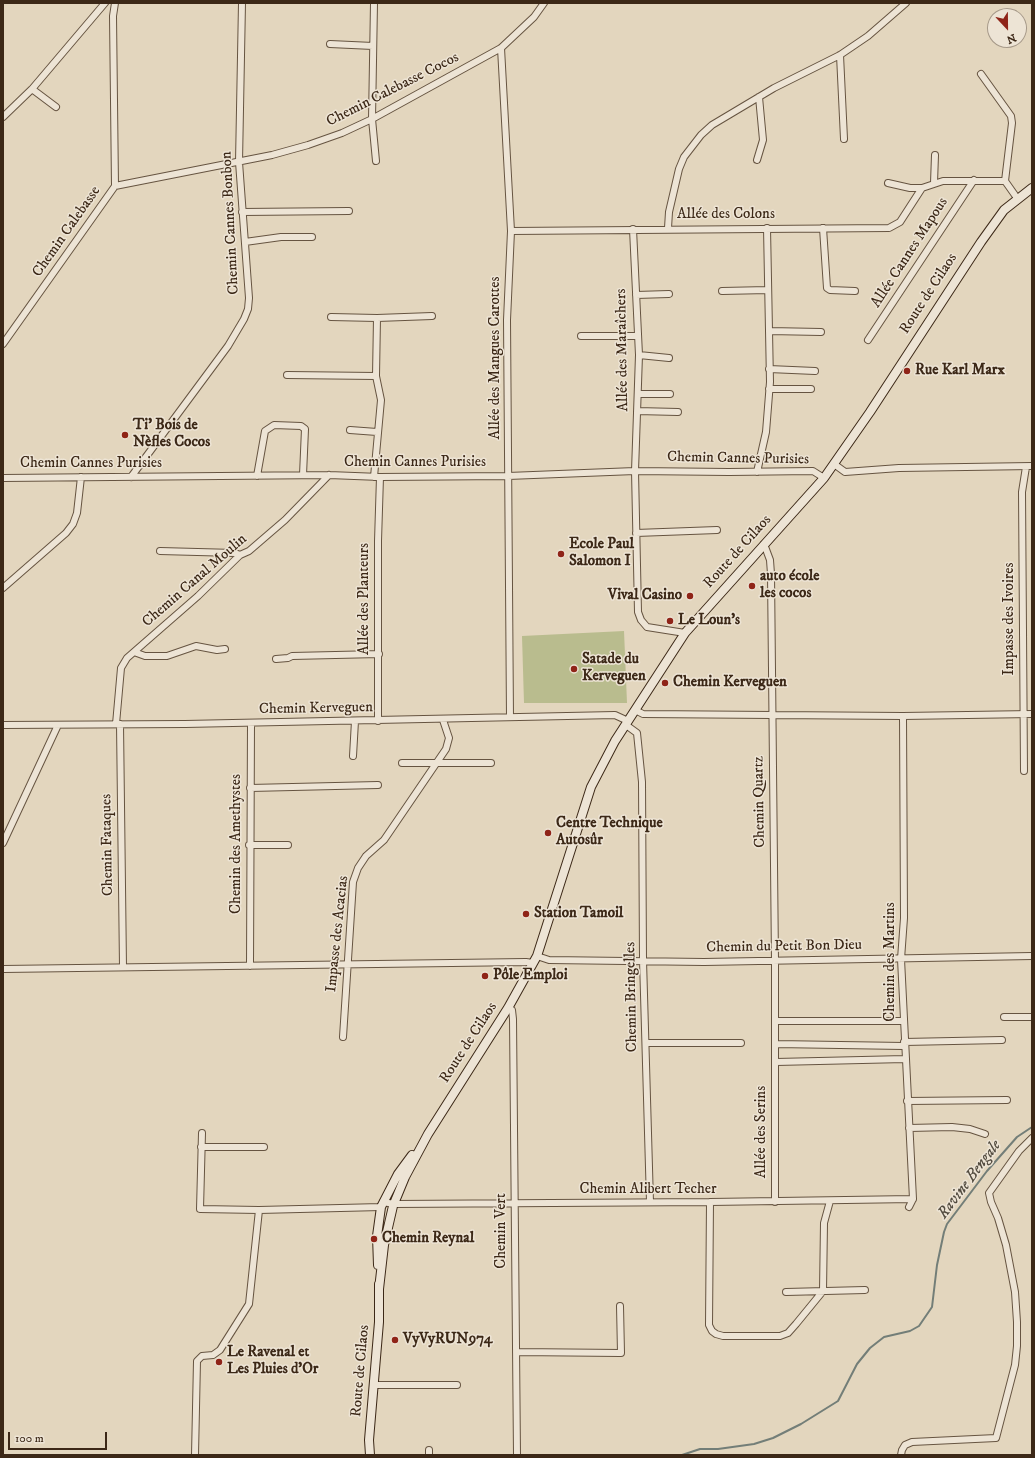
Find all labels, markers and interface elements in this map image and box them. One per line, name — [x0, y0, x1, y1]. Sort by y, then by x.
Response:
north arrow — [987, 8, 1027, 48]
text: N — [1004, 30, 1018, 46]
street label: Chemin Calebasse Cocos — [324, 49, 462, 131]
street label: Chemin Cannes Bonbon — [218, 151, 244, 295]
street label: Chemin Calebasse — [29, 183, 105, 281]
street label: Allée Cannes Mapous — [868, 195, 952, 311]
street label: Allée des Colons — [677, 206, 775, 224]
street label: Route de Cilaos — [896, 250, 962, 338]
street label: Allée des Mangues Carottes — [487, 276, 505, 440]
street label: Allée des Maraîchers — [613, 288, 633, 412]
place label: Rue Karl Marx — [915, 362, 1005, 380]
marker: Rue Karl Marx — [902, 366, 912, 376]
place label: Ti' Bois de Nèfles Cocos — [133, 417, 210, 452]
marker: Ti' Bois de Nèfles Cocos — [120, 430, 130, 440]
street label: Chemin Cannes Purisies — [667, 449, 809, 469]
street label: Chemin Cannes Purisies — [344, 454, 486, 472]
street label: Chemin Cannes Purisies — [20, 455, 162, 473]
street label: Route de Cilaos — [700, 512, 776, 592]
street label: Chemin Canal Moulin — [139, 531, 251, 631]
place label: Ecole Paul Salomon I — [569, 536, 634, 571]
street label: Allée des Planteurs — [356, 543, 374, 655]
marker: Ecole Paul Salomon I — [556, 549, 566, 559]
street label: Impasse des Ivoires — [1001, 562, 1019, 676]
place label: auto école les cocos — [760, 568, 820, 603]
marker: auto école les cocos — [747, 581, 757, 591]
place label: Vival Casino — [608, 587, 682, 605]
marker: Vival Casino — [685, 591, 695, 601]
place label: Le Loun's — [678, 612, 740, 630]
marker: Le Loun's — [665, 616, 675, 626]
place label: Satade du Kerveguen — [582, 651, 646, 686]
marker: Satade du Kerveguen — [569, 664, 579, 674]
place label: Chemin Kerveguen — [673, 674, 787, 692]
marker: Chemin Kerveguen — [660, 678, 670, 688]
street label: Chemin Kerveguen — [259, 699, 373, 719]
street label: Chemin Quartz — [750, 756, 770, 848]
street label: Chemin des Amethystes — [228, 774, 246, 914]
street label: Chemin Fataques — [98, 794, 118, 896]
place label: Centre Technique Autosûr — [556, 815, 663, 850]
marker: Centre Technique Autosûr — [543, 828, 553, 838]
street label: Impasse des Acacias — [323, 875, 353, 993]
street label: Chemin des Martins — [882, 902, 900, 1022]
place label: Station Tamoil — [534, 905, 623, 923]
marker: Station Tamoil — [521, 909, 531, 919]
street label: Chemin du Petit Bon Dieu — [706, 937, 862, 957]
street label: Chemin Bringelles — [622, 942, 642, 1052]
place label: Pôle Emploi — [493, 967, 568, 985]
marker: Pôle Emploi — [480, 971, 490, 981]
street label: Route de Cilaos — [436, 999, 502, 1087]
street label: Allée des Serins — [753, 1086, 771, 1178]
water label: Ravine Bengale — [934, 1137, 1006, 1223]
street label: Chemin Alibert Techer — [579, 1181, 717, 1199]
street label: Chemin Vert — [493, 1193, 511, 1269]
place label: Chemin Reynal — [382, 1230, 474, 1248]
marker: Chemin Reynal — [369, 1234, 379, 1244]
street label: Route de Cilaos — [348, 1324, 374, 1418]
place label: VyVyRUN974 — [403, 1331, 492, 1349]
marker: VyVyRUN974 — [390, 1335, 400, 1345]
place label: Le Ravenal et Les Pluies d'Or — [227, 1344, 318, 1379]
marker: Le Ravenal et Les Pluies d'Or — [214, 1357, 224, 1367]
scale bar — [10, 1424, 109, 1450]
text: 100 m — [15, 1431, 44, 1446]

